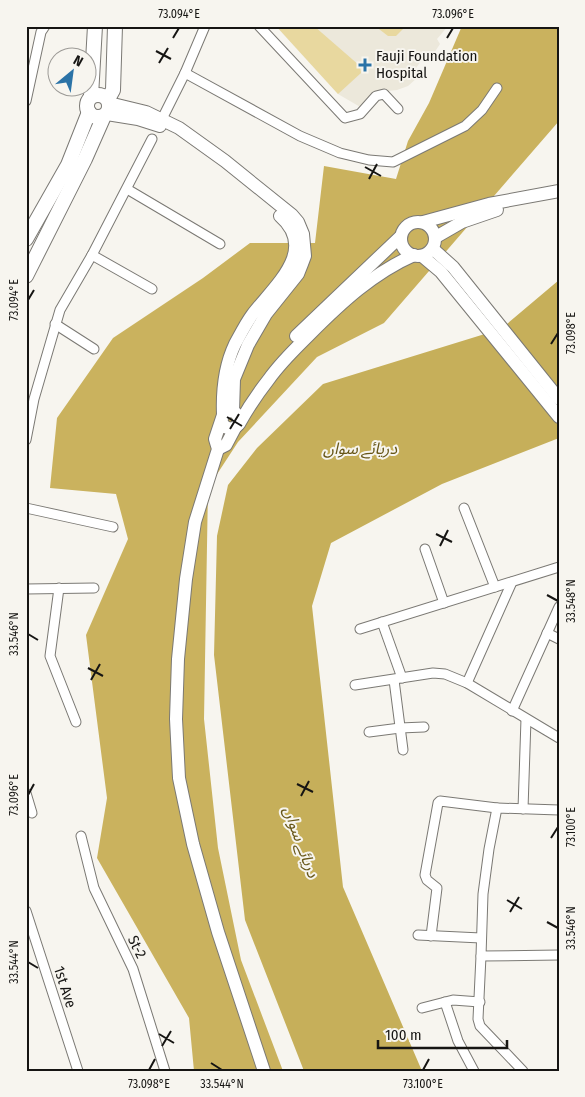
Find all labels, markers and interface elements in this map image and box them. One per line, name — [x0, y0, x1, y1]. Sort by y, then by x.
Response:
text: 73.094°E — [158, 7, 200, 21]
text: 73.096°E — [432, 7, 474, 21]
place label: Fauji Foundation Hospital — [376, 47, 478, 82]
north arrow — [48, 48, 98, 98]
text: N — [70, 52, 86, 71]
marker: Fauji Foundation Hospital — [358, 58, 372, 72]
text: 73.094°E — [7, 279, 21, 321]
text: 73.098°E — [564, 312, 578, 354]
water label: دریائے سواں — [323, 439, 397, 459]
text: 33.548°N — [564, 579, 578, 623]
text: 33.546°N — [7, 612, 21, 656]
text: 73.096°E — [7, 774, 21, 816]
water label: دریائے سواں — [278, 804, 323, 881]
text: 73.100°E — [564, 807, 578, 847]
text: 33.546°N — [564, 906, 578, 950]
street label: St-2 — [124, 933, 150, 962]
text: 33.544°N — [7, 940, 21, 984]
street label: 1st Ave — [50, 964, 80, 1010]
scale bar — [378, 1017, 506, 1049]
text: 100 m — [385, 1026, 422, 1044]
text: 73.098°E — [128, 1077, 170, 1091]
text: 33.544°N — [200, 1077, 244, 1091]
text: 73.100°E — [403, 1077, 443, 1091]

